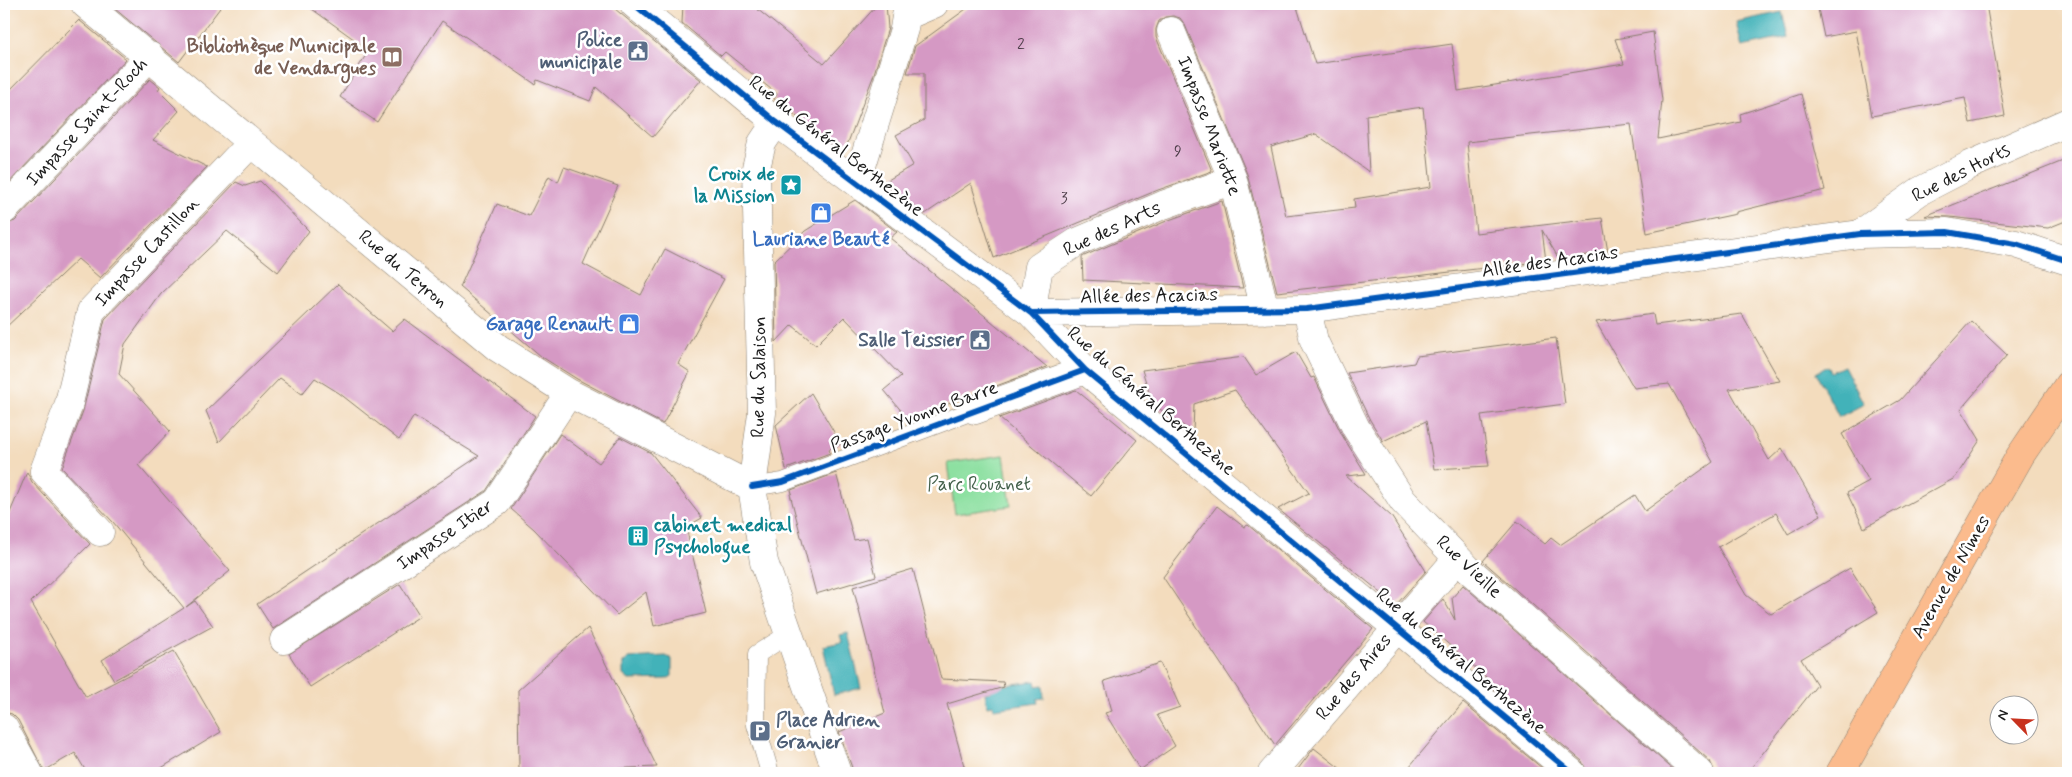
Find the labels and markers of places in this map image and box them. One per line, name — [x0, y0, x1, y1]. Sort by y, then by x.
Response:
place label: Police municipale — [540, 28, 623, 75]
place label: Bibliothèque Municipale de Vendargues — [187, 34, 377, 84]
public building icon: Police municipale — [626, 39, 650, 63]
library icon: Bibliothèque Municipale de Vendargues — [380, 45, 404, 69]
place label: Croix de la Mission — [694, 162, 775, 209]
place icon: Croix de la Mission — [779, 173, 803, 197]
shop icon: Lauriane Beauté — [809, 201, 833, 225]
place label: Lauriane Beauté — [753, 227, 890, 252]
place label: Garage Renault — [486, 312, 614, 340]
shop icon: Garage Renault — [617, 312, 641, 336]
place label: Salle Teissier — [858, 328, 965, 353]
public building icon: Salle Teissier — [968, 328, 992, 352]
place label: cabinet medical Psychologue — [654, 513, 792, 563]
building icon: cabinet medical Psychologue — [626, 524, 650, 548]
place label: Place Adrien Granier — [776, 708, 880, 755]
parking icon: Place Adrien Granier — [748, 719, 772, 743]

